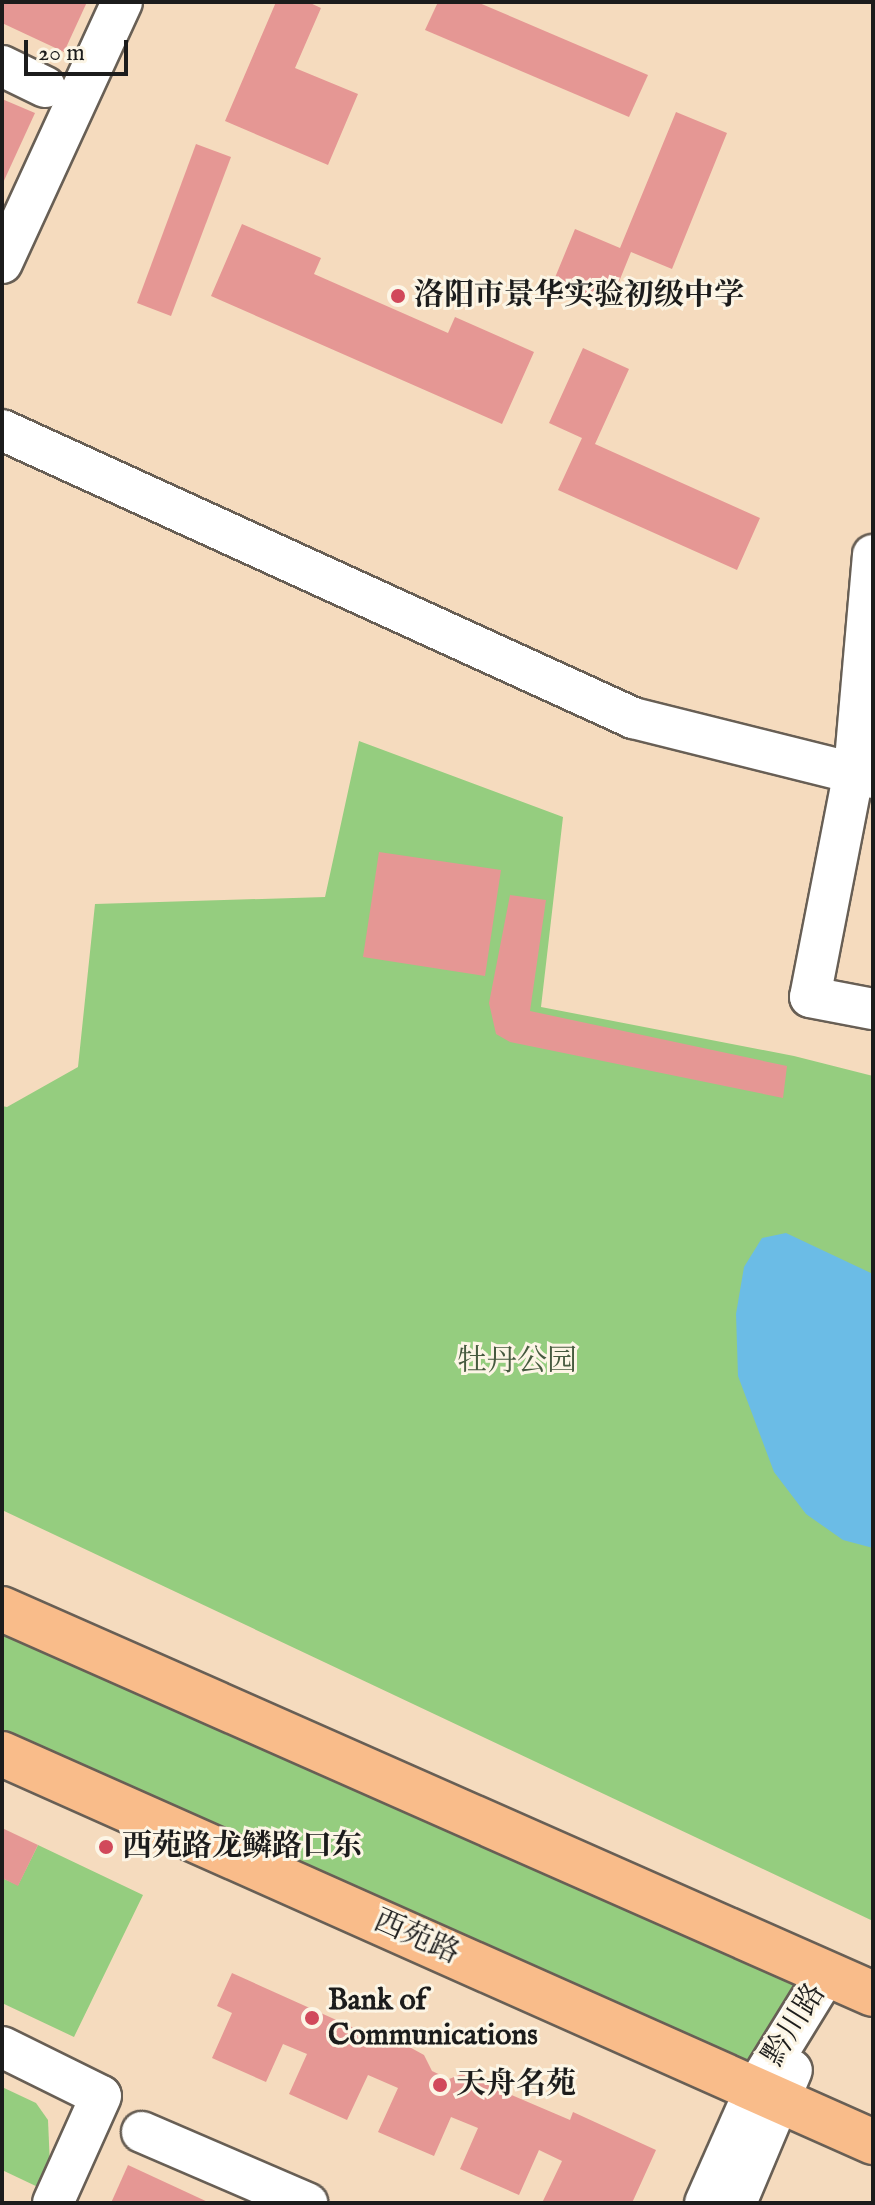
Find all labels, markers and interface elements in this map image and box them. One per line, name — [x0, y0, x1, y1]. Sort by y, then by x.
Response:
scale bar — [28, 24, 132, 74]
text: 20 m — [38, 38, 85, 69]
place label: 洛阳市景华实验初级中学 — [414, 278, 744, 314]
marker: 洛阳市景华实验初级中学 — [389, 287, 407, 305]
park label: 牡丹公园 — [457, 1344, 577, 1380]
place label: 西苑路龙鳞路口东 — [122, 1829, 362, 1865]
marker: 西苑路龙鳞路口东 — [97, 1838, 115, 1856]
street label: 西苑路 — [368, 1903, 464, 1973]
street label: 黔川路 — [756, 1977, 834, 2073]
place label: Bank of Communications — [328, 1983, 538, 2054]
marker: Bank of Communications — [303, 2009, 321, 2027]
place label: 天舟名苑 — [456, 2067, 576, 2103]
marker: 天舟名苑 — [431, 2076, 449, 2094]

